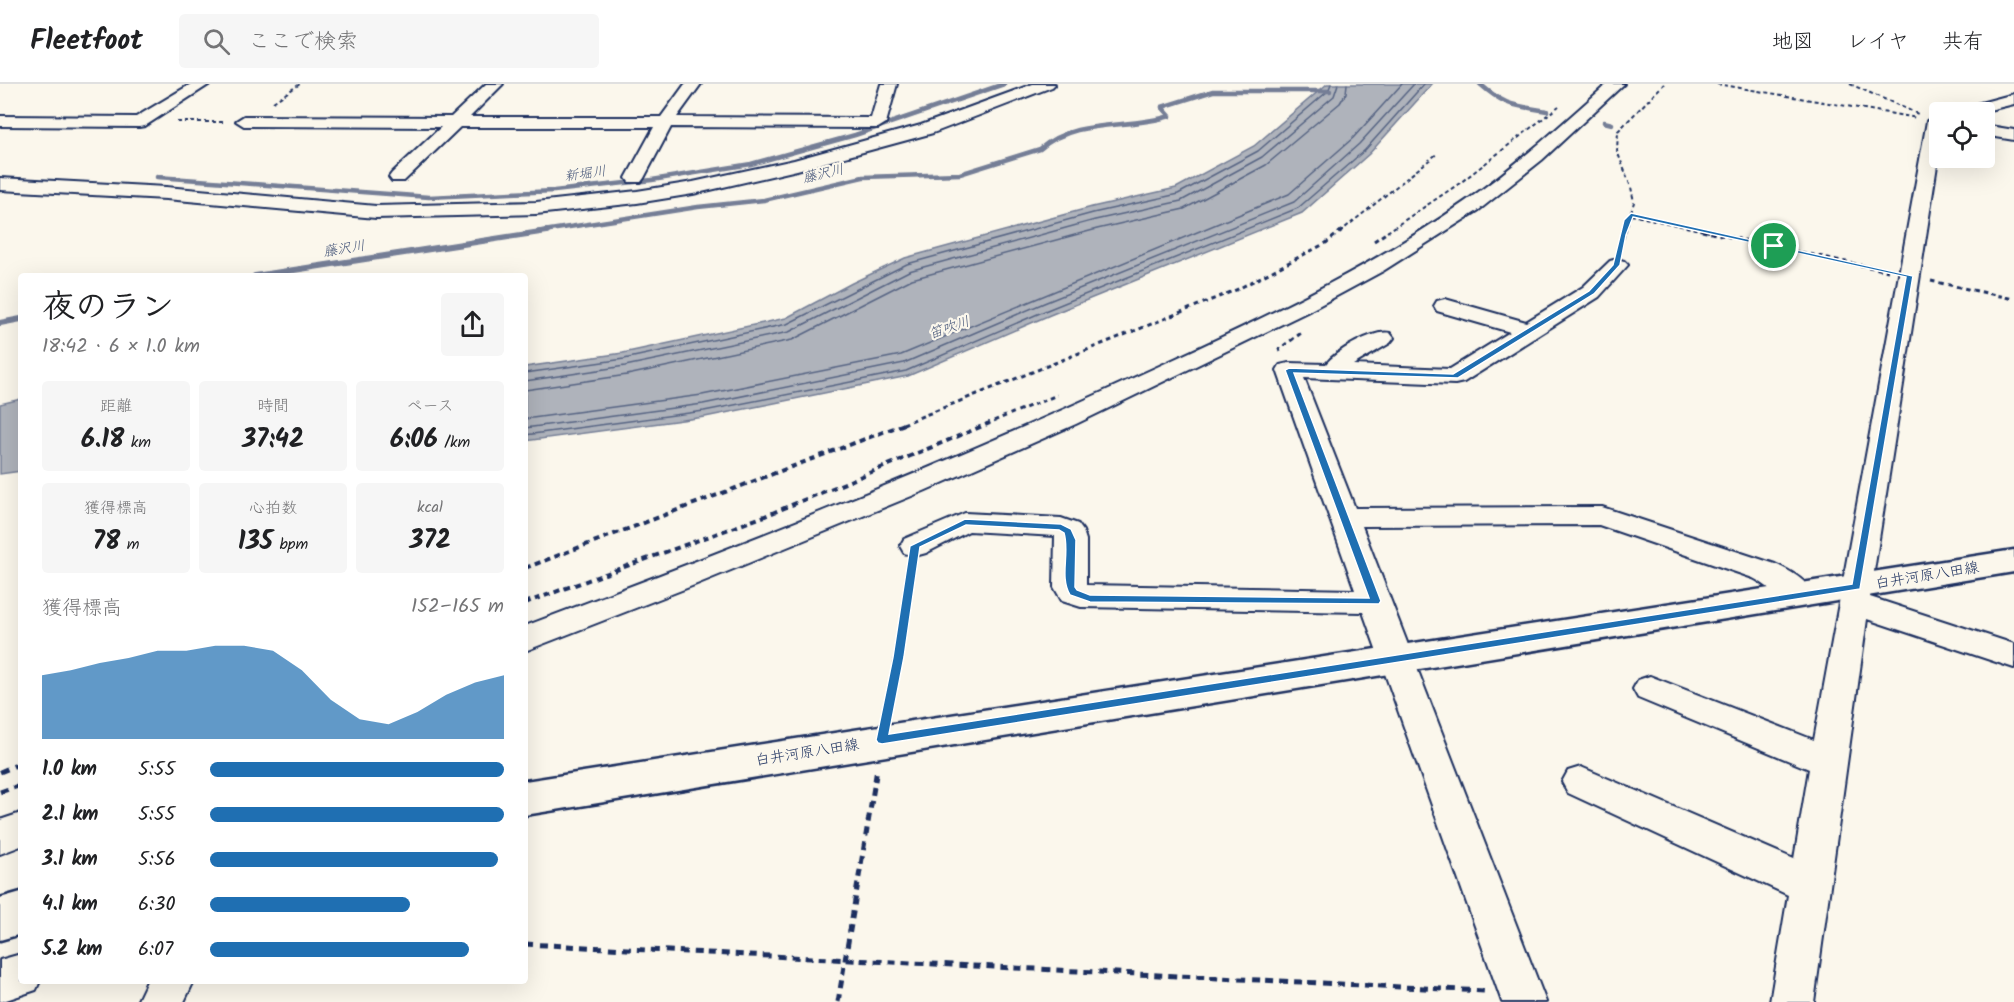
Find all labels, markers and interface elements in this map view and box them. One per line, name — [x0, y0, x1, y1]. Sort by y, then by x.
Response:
search box — [179, 14, 599, 68]
text: Fleetfoot — [30, 19, 143, 64]
icon: search — [200, 25, 233, 58]
text: ここで検索 — [248, 25, 358, 60]
text: 地図 — [1772, 26, 1814, 59]
text: レイヤ — [1847, 26, 1909, 59]
text: 共有 — [1942, 26, 1984, 59]
map controls — [1929, 102, 1995, 168]
button: locate — [1929, 102, 1995, 168]
water label: 藤沢川 — [800, 159, 846, 189]
water label: 新堀川 — [563, 160, 607, 188]
pin — [1748, 220, 1799, 271]
icon: arrive — [1757, 229, 1790, 262]
water label: 藤沢川 — [322, 235, 367, 263]
text: 夜のラン — [42, 282, 174, 335]
button: share — [441, 293, 504, 356]
water label: 笛吹川 — [926, 311, 973, 345]
text: 18:42 · 6 × 1.0 km — [42, 331, 200, 363]
text: 距離 — [100, 394, 132, 419]
text: 時間 — [257, 394, 289, 419]
text: ペース — [406, 394, 454, 419]
text: 6.18 — [81, 419, 124, 461]
text: 37:42 — [242, 419, 304, 461]
text: 6:06 — [390, 419, 438, 461]
text: km — [124, 430, 151, 455]
text: /km — [438, 430, 470, 455]
text: kcal — [417, 495, 443, 520]
text: 獲得標高 — [84, 496, 148, 521]
text: 心拍数 — [249, 496, 297, 521]
text: 372 — [409, 520, 451, 562]
text: 78 — [93, 521, 120, 563]
text: 135 — [238, 521, 273, 563]
text: m — [120, 532, 139, 557]
text: bpm — [273, 532, 308, 557]
street label: 白井河原八田線 — [1873, 556, 1981, 596]
text: 152–165 m — [411, 591, 504, 623]
text: 獲得標高 — [42, 593, 122, 625]
street label: 白井河原八田線 — [753, 733, 861, 773]
text: 1.0 km — [42, 754, 97, 786]
text: 5:55 — [138, 754, 175, 786]
text: 2.1 km — [42, 799, 98, 831]
text: 5:55 — [138, 799, 175, 831]
text: 3.1 km — [42, 844, 98, 876]
text: 5:56 — [138, 844, 176, 876]
text: 4.1 km — [42, 889, 98, 921]
text: 6:30 — [138, 889, 175, 921]
text: 5.2 km — [42, 934, 102, 966]
text: 6:07 — [138, 934, 173, 966]

